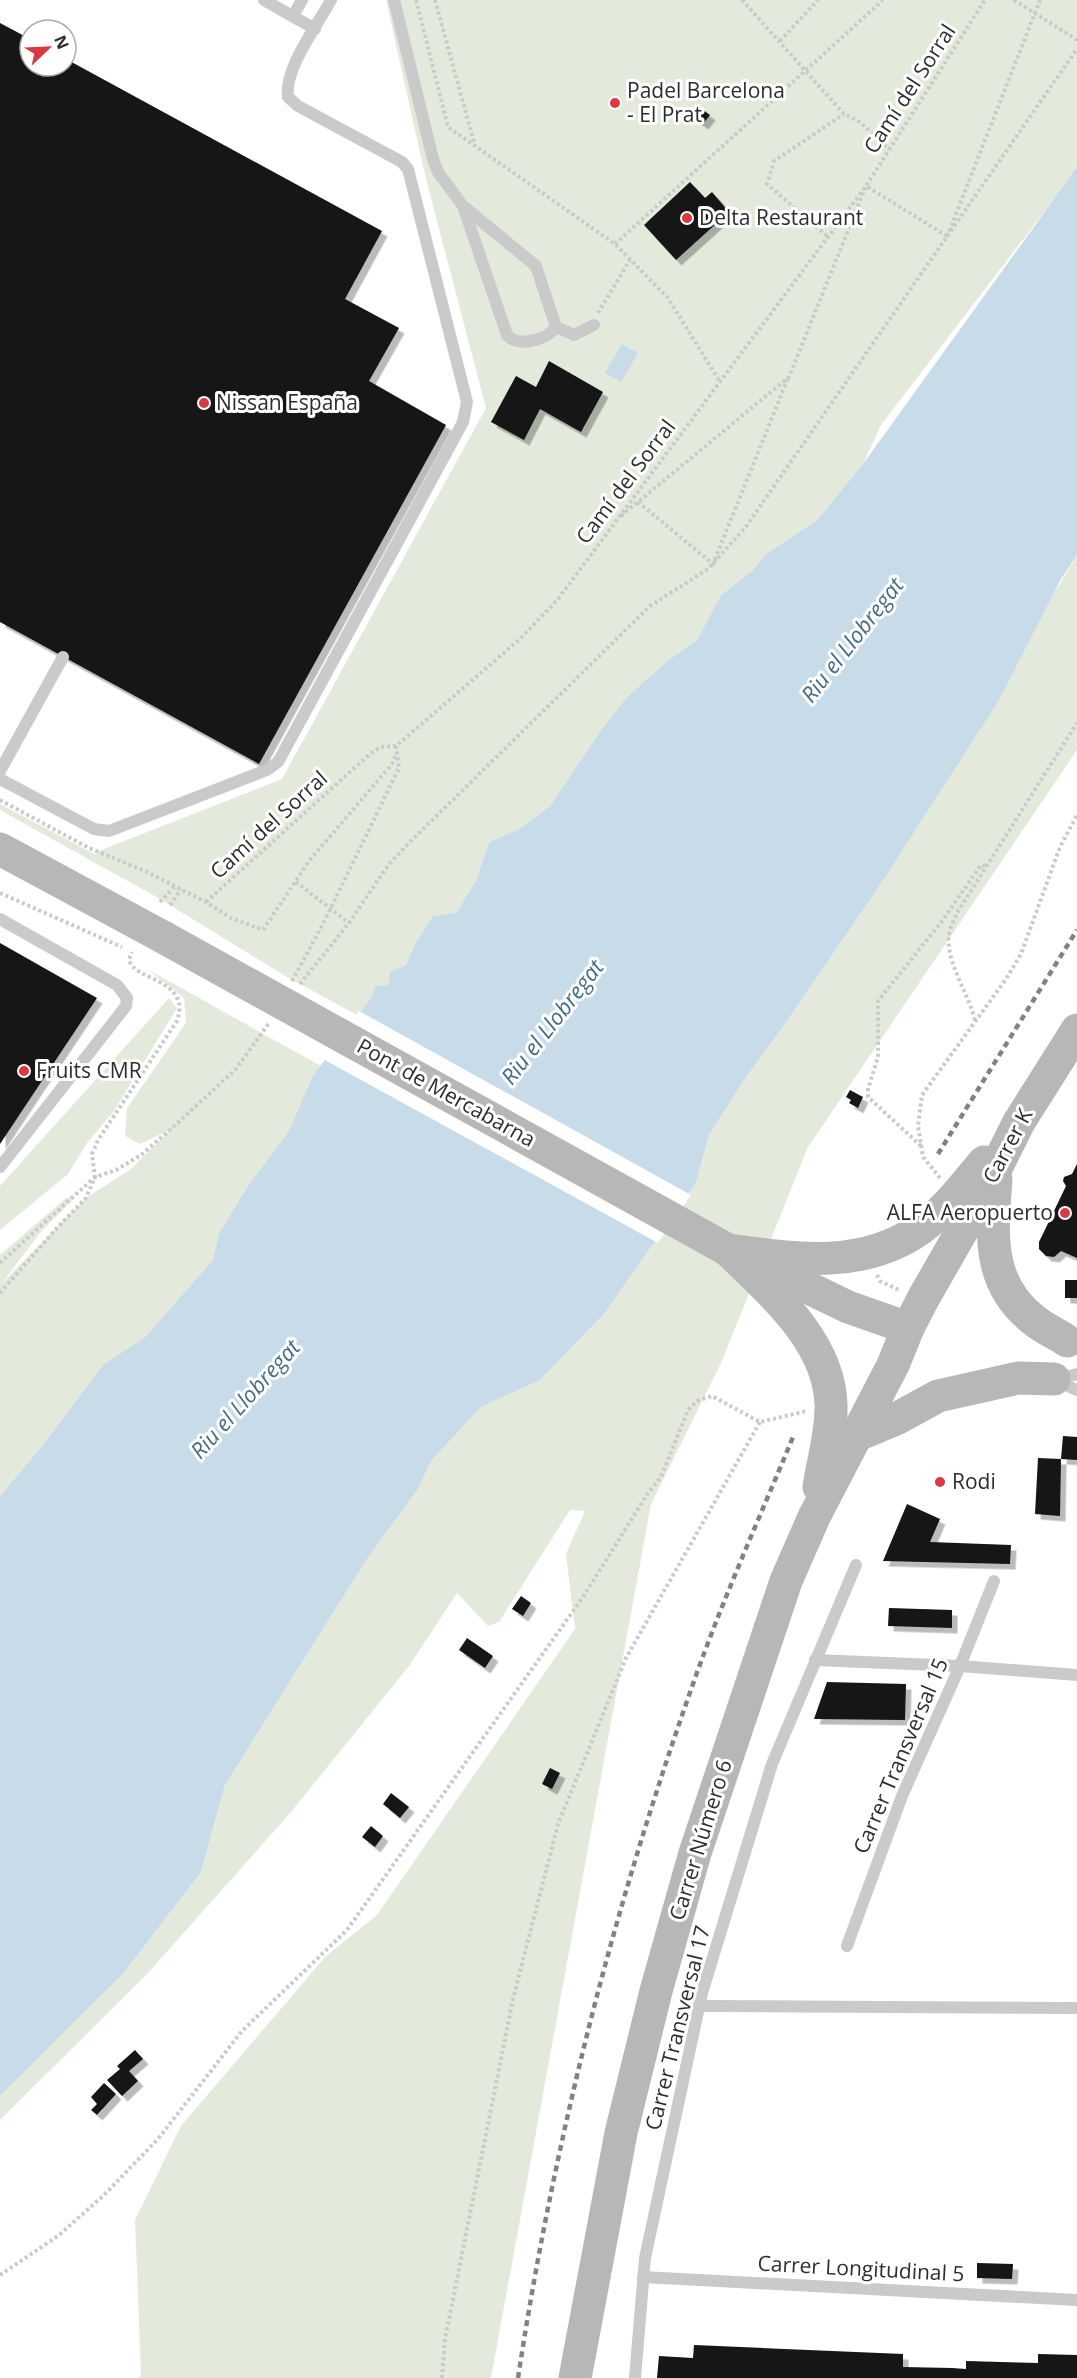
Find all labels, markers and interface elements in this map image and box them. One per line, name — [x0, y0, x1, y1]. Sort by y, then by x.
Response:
north arrow — [18, 18, 78, 78]
street label: Camí del Sorral — [857, 18, 961, 158]
text: N — [49, 32, 74, 52]
place label: Padel Barcelona - El Prat — [627, 76, 785, 128]
marker: Padel Barcelona - El Prat — [608, 96, 622, 110]
place label: Delta Restaurant — [699, 203, 863, 231]
marker: Delta Restaurant — [680, 211, 694, 225]
place label: Nissan España — [216, 388, 358, 416]
marker: Nissan España — [197, 396, 211, 410]
street label: Camí del Sorral — [569, 414, 681, 549]
water label: Riu el Llobregat — [793, 570, 910, 708]
street label: Camí del Sorral — [204, 764, 333, 884]
water label: Riu el Llobregat — [493, 952, 610, 1090]
street label: Pont de Mercabarna — [352, 1031, 541, 1153]
place label: Fruits CMR — [36, 1056, 142, 1084]
marker: Fruits CMR — [17, 1064, 31, 1078]
street label: Carrer K — [976, 1103, 1038, 1188]
place label: ALFA Aeropuerto — [887, 1198, 1053, 1226]
marker: ALFA Aeropuerto — [1058, 1206, 1072, 1220]
water label: Riu el Llobregat — [183, 1332, 306, 1464]
place label: Rodi — [952, 1467, 996, 1495]
marker: Rodi — [933, 1475, 947, 1489]
street label: Carrer Transversal 15 — [846, 1654, 954, 1858]
street label: Carrer Número 6 — [662, 1756, 738, 1923]
street label: Carrer Transversal 17 — [638, 1923, 716, 2133]
street label: Carrer Longitudinal 5 — [757, 2249, 965, 2287]

